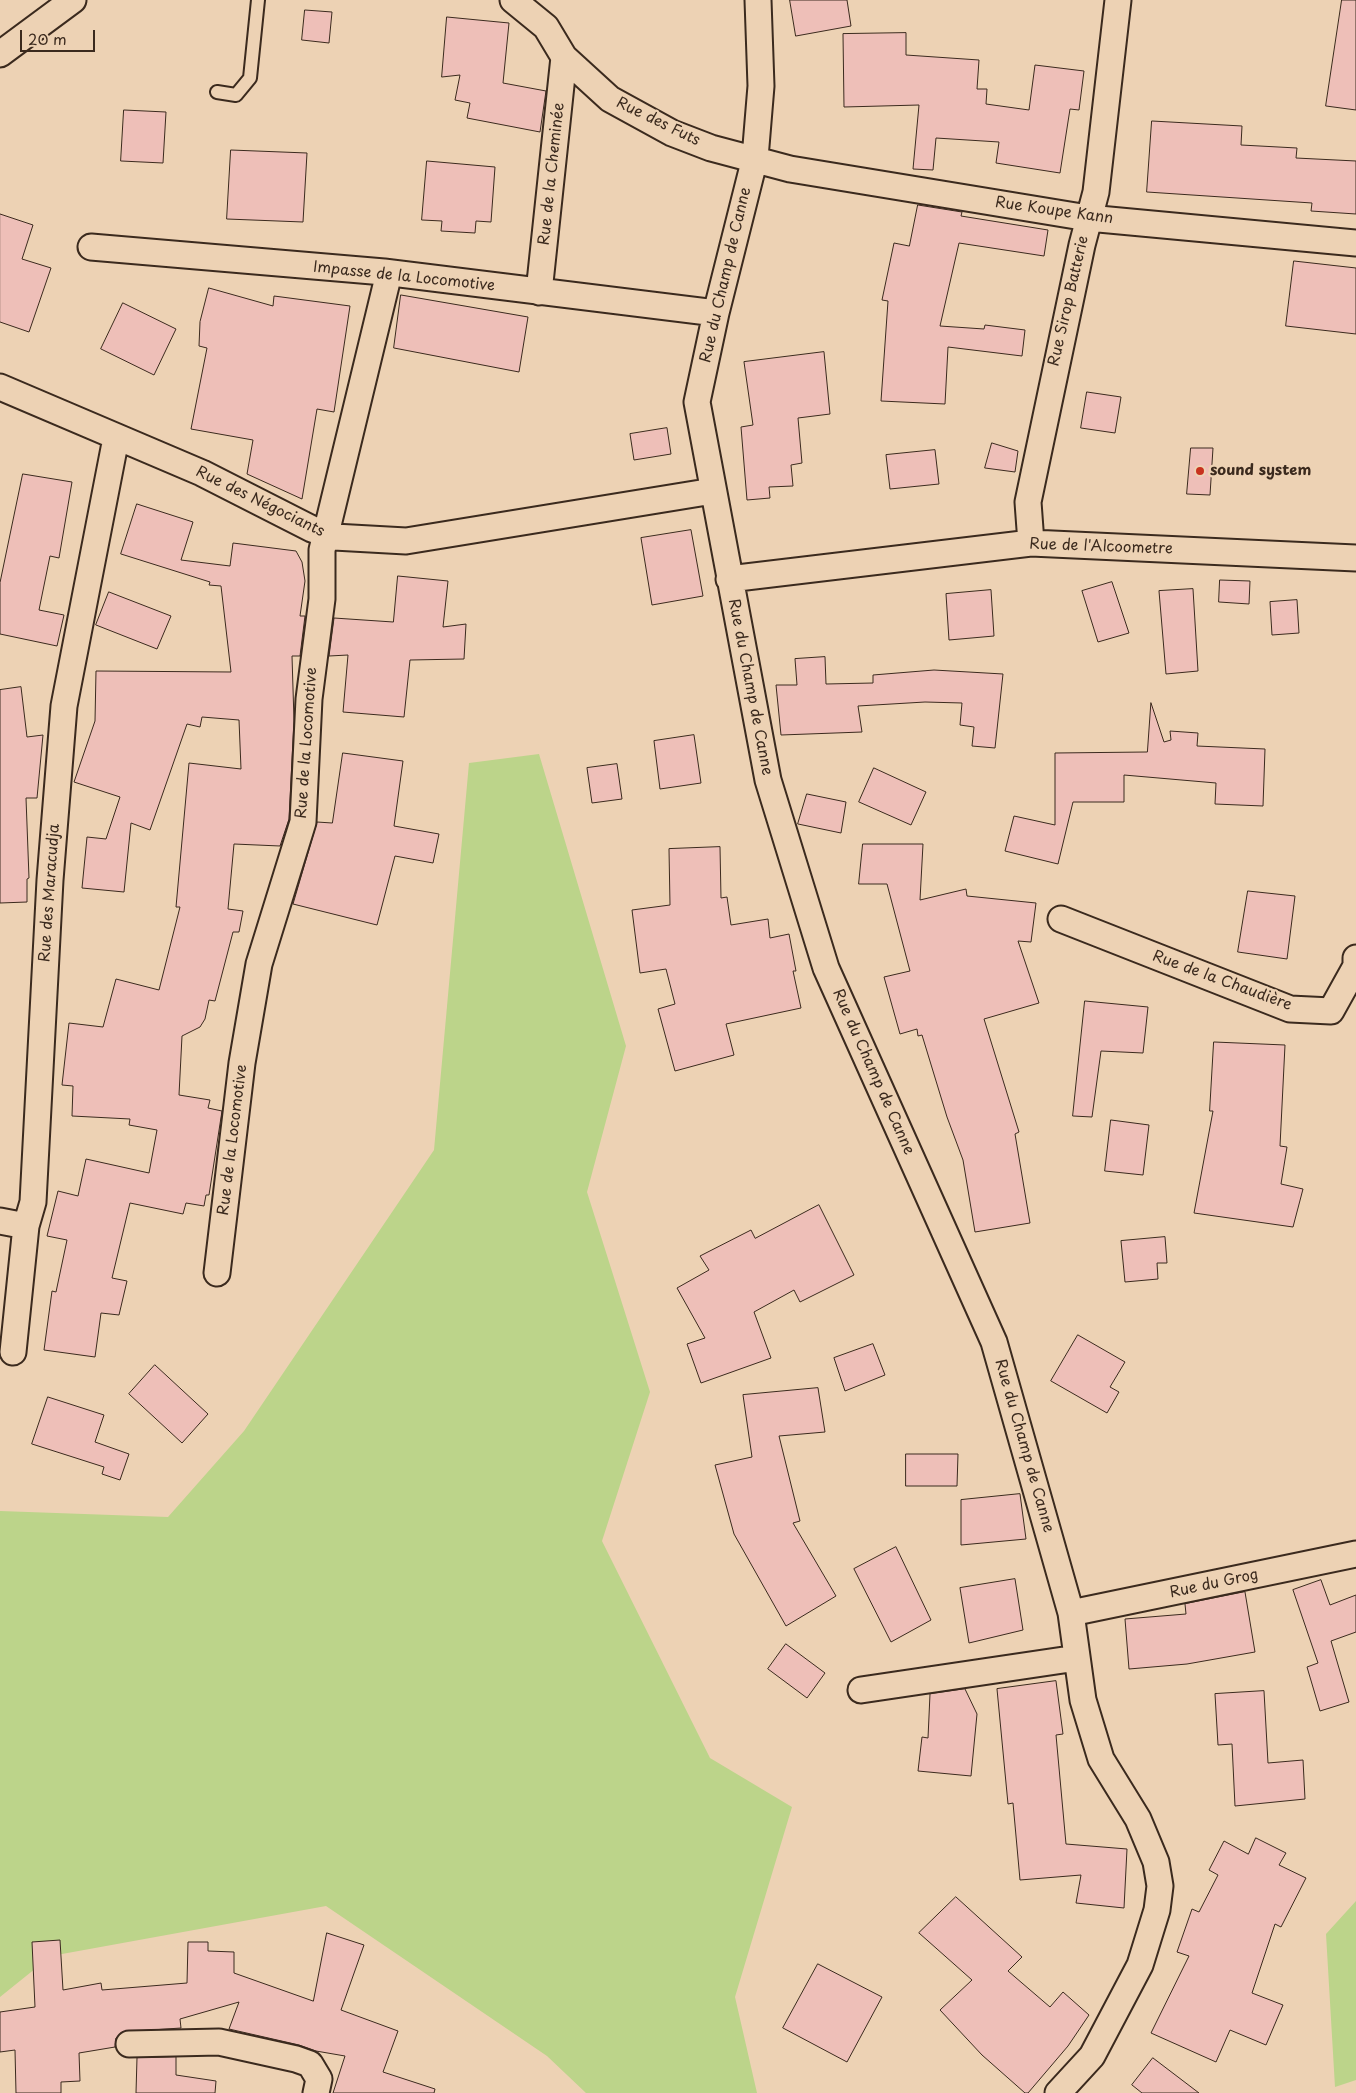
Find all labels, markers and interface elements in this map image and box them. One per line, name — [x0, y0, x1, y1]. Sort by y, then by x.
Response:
scale bar — [22, 20, 98, 52]
text: 20 m — [28, 27, 67, 50]
street label: Rue des Futs — [613, 94, 703, 150]
street label: Rue de la Cheminée — [536, 102, 568, 246]
street label: Rue du Champ de Canne — [697, 185, 755, 365]
street label: Rue Koupe Kann — [994, 194, 1114, 228]
street label: Rue Sirop Batterie — [1045, 234, 1093, 368]
street label: Impasse de la Locomotive — [312, 259, 496, 295]
place label: sound system — [1210, 462, 1311, 480]
street label: Rue des Négociants — [193, 463, 327, 541]
marker: sound system — [1194, 465, 1206, 477]
street label: Rue de l'Alcoometre — [1029, 535, 1173, 559]
street label: Rue du Champ de Canne — [724, 597, 776, 777]
street label: Rue de la Locomotive — [293, 667, 321, 819]
street label: Rue des Maracudja — [36, 823, 64, 963]
street label: Rue de la Chaudière — [1150, 947, 1294, 1015]
street label: Rue du Champ de Canne — [828, 986, 918, 1158]
street label: Rue de la Locomotive — [215, 1064, 251, 1216]
street label: Rue du Champ de Canne — [991, 1357, 1057, 1535]
street label: Rue du Grog — [1168, 1566, 1260, 1602]

